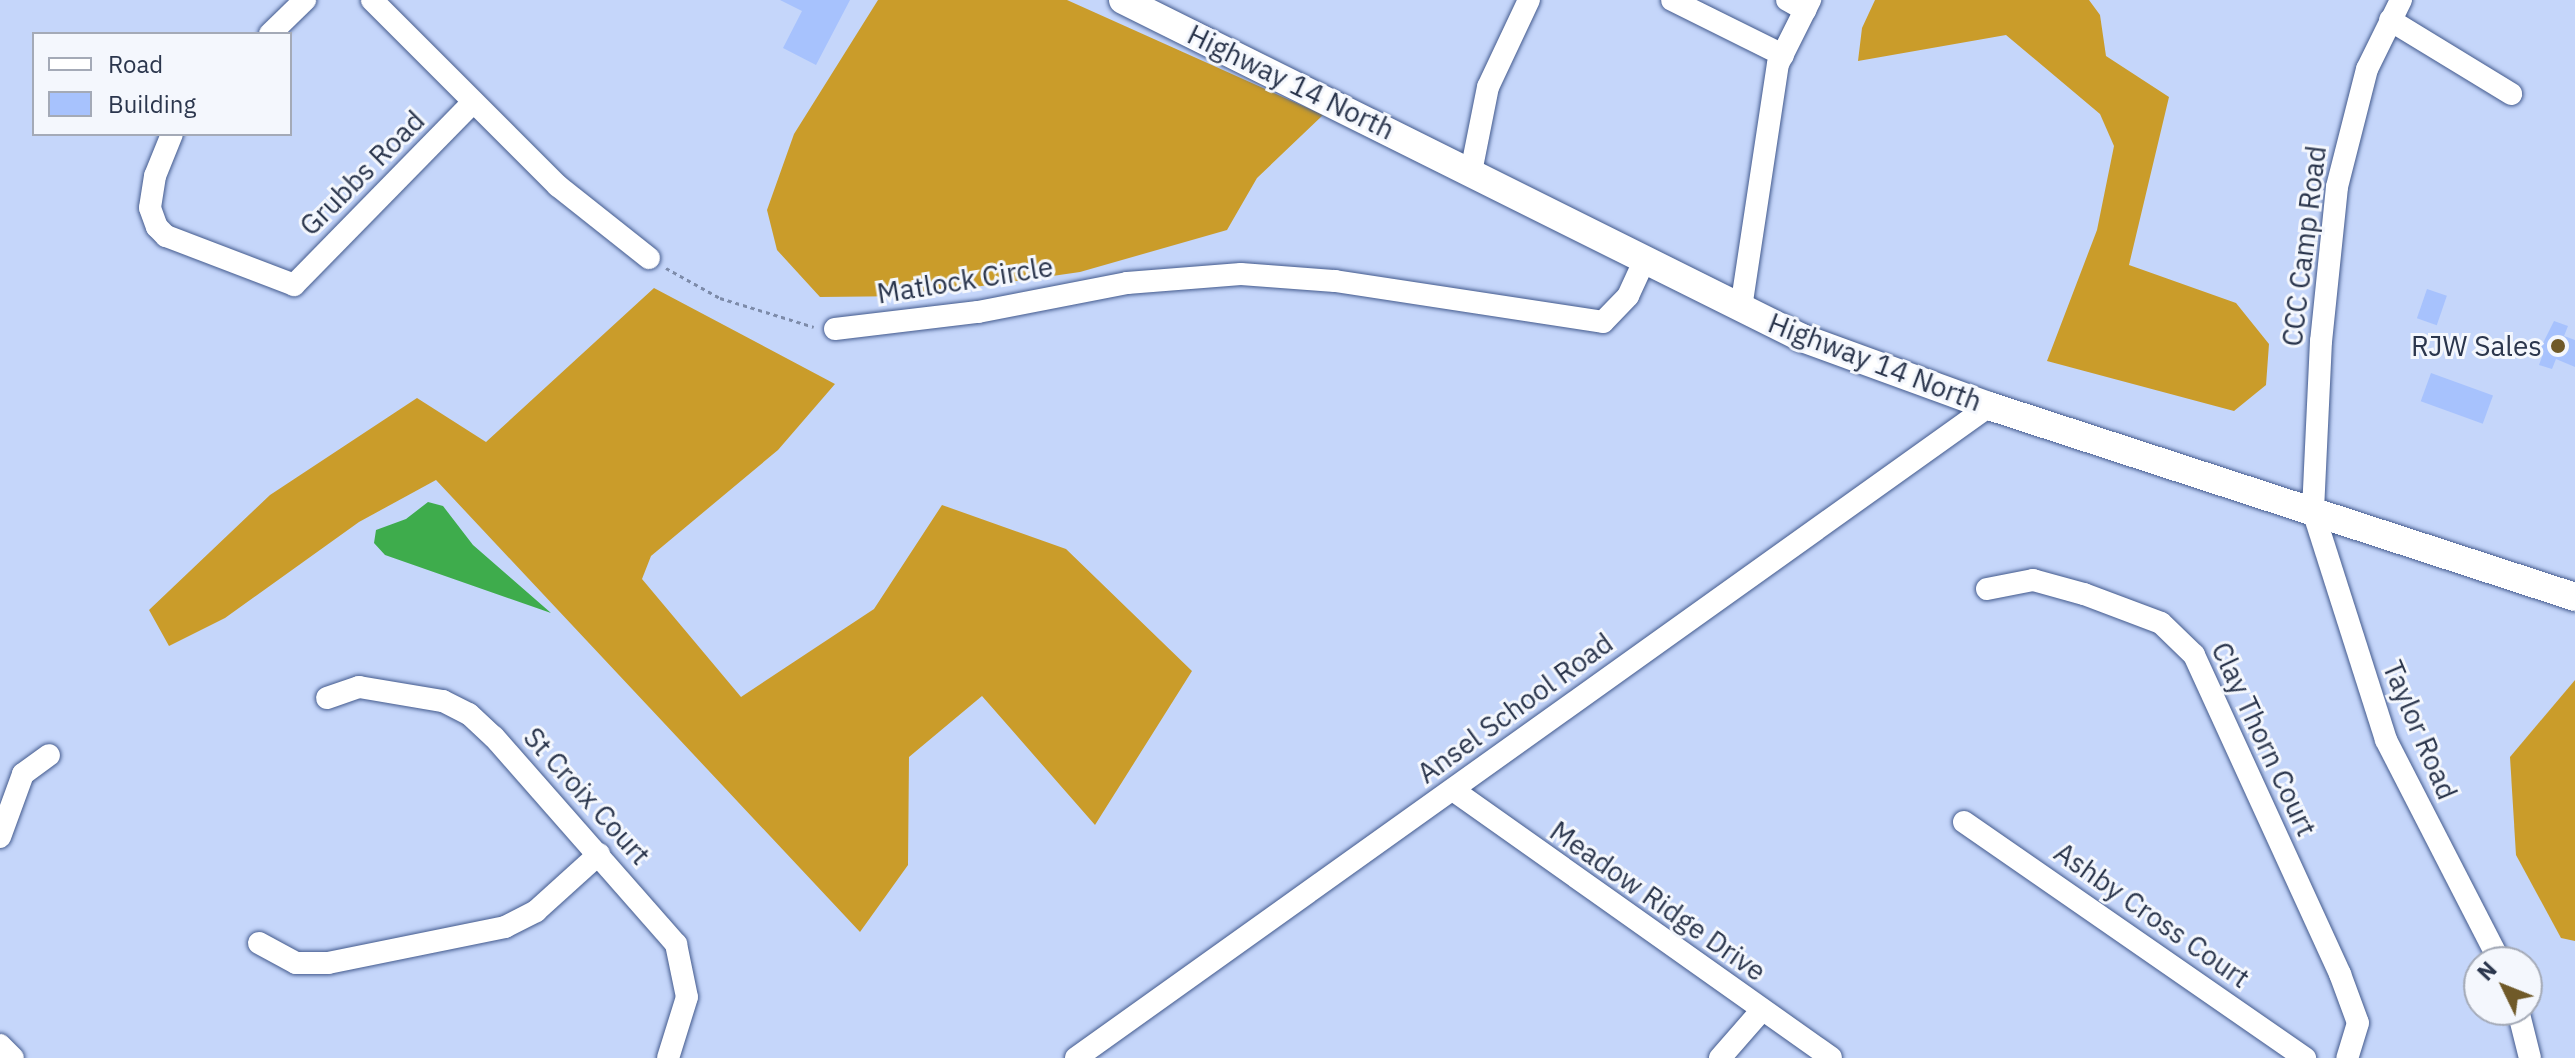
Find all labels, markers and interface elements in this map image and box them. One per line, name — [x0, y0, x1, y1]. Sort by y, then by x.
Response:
street label: Highway 14 North — [1182, 17, 1400, 147]
legend — [32, 32, 292, 136]
text: Road — [108, 48, 163, 80]
text: Building — [108, 88, 196, 120]
street label: Grubbs Road — [293, 104, 431, 242]
street label: CCC Camp Road — [2275, 144, 2333, 348]
street label: Matlock Circle — [875, 249, 1055, 311]
street label: Highway 14 North — [1764, 306, 1986, 418]
place label: RJW Sales — [2411, 329, 2542, 363]
marker: RJW Sales — [2549, 337, 2567, 355]
street label: Ansel School Road — [1411, 626, 1619, 790]
street label: Clay Thorn Court — [2204, 637, 2324, 841]
street label: Taylor Road — [2376, 656, 2464, 804]
street label: St Croix Court — [517, 721, 657, 871]
street label: Meadow Ridge Drive — [1544, 814, 1772, 988]
street label: Ashby Cross Court — [2048, 835, 2256, 995]
north arrow — [2463, 946, 2543, 1026]
text: N — [2471, 955, 2503, 986]

